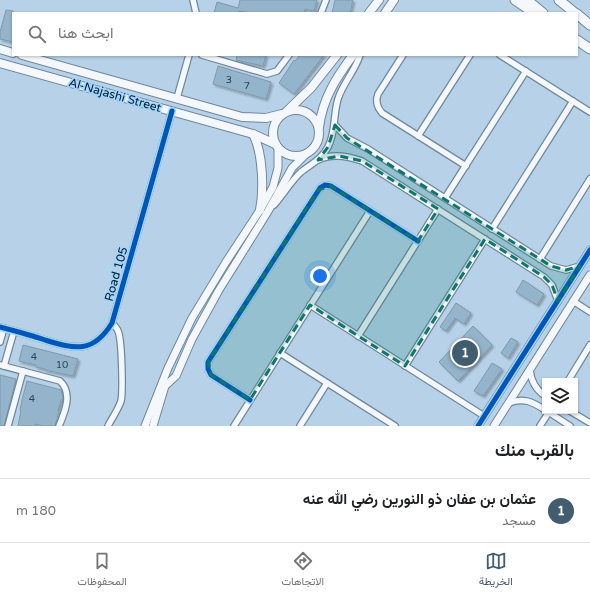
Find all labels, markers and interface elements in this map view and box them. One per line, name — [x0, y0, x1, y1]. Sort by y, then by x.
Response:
search box — [12, 12, 578, 56]
icon: search — [26, 23, 48, 45]
text: ابحث هنا — [58, 24, 113, 42]
house number: 3 — [226, 74, 232, 86]
street label: Al-Najashi Street — [67, 75, 163, 115]
house number: 7 — [244, 80, 250, 92]
street label: Road 105 — [102, 245, 130, 303]
your location — [310, 266, 330, 286]
pin: 1 — [452, 338, 478, 368]
house number: 4 — [31, 351, 37, 363]
house number: 10 — [56, 359, 68, 371]
map controls — [542, 378, 578, 414]
button: layers — [542, 378, 578, 414]
house number: 4 — [29, 393, 35, 405]
text: بالقرب منك — [495, 440, 574, 461]
text: عثمان بن عفان ذو النورين رضي الله عنه — [303, 490, 536, 508]
text: 180 m — [16, 503, 56, 519]
text: 1 — [557, 503, 565, 519]
text: مسجد — [502, 513, 536, 529]
tab: المحفوظات — [77, 550, 127, 591]
tab: الاتجاهات — [281, 550, 324, 591]
tab: الخريطة — [479, 550, 513, 591]

